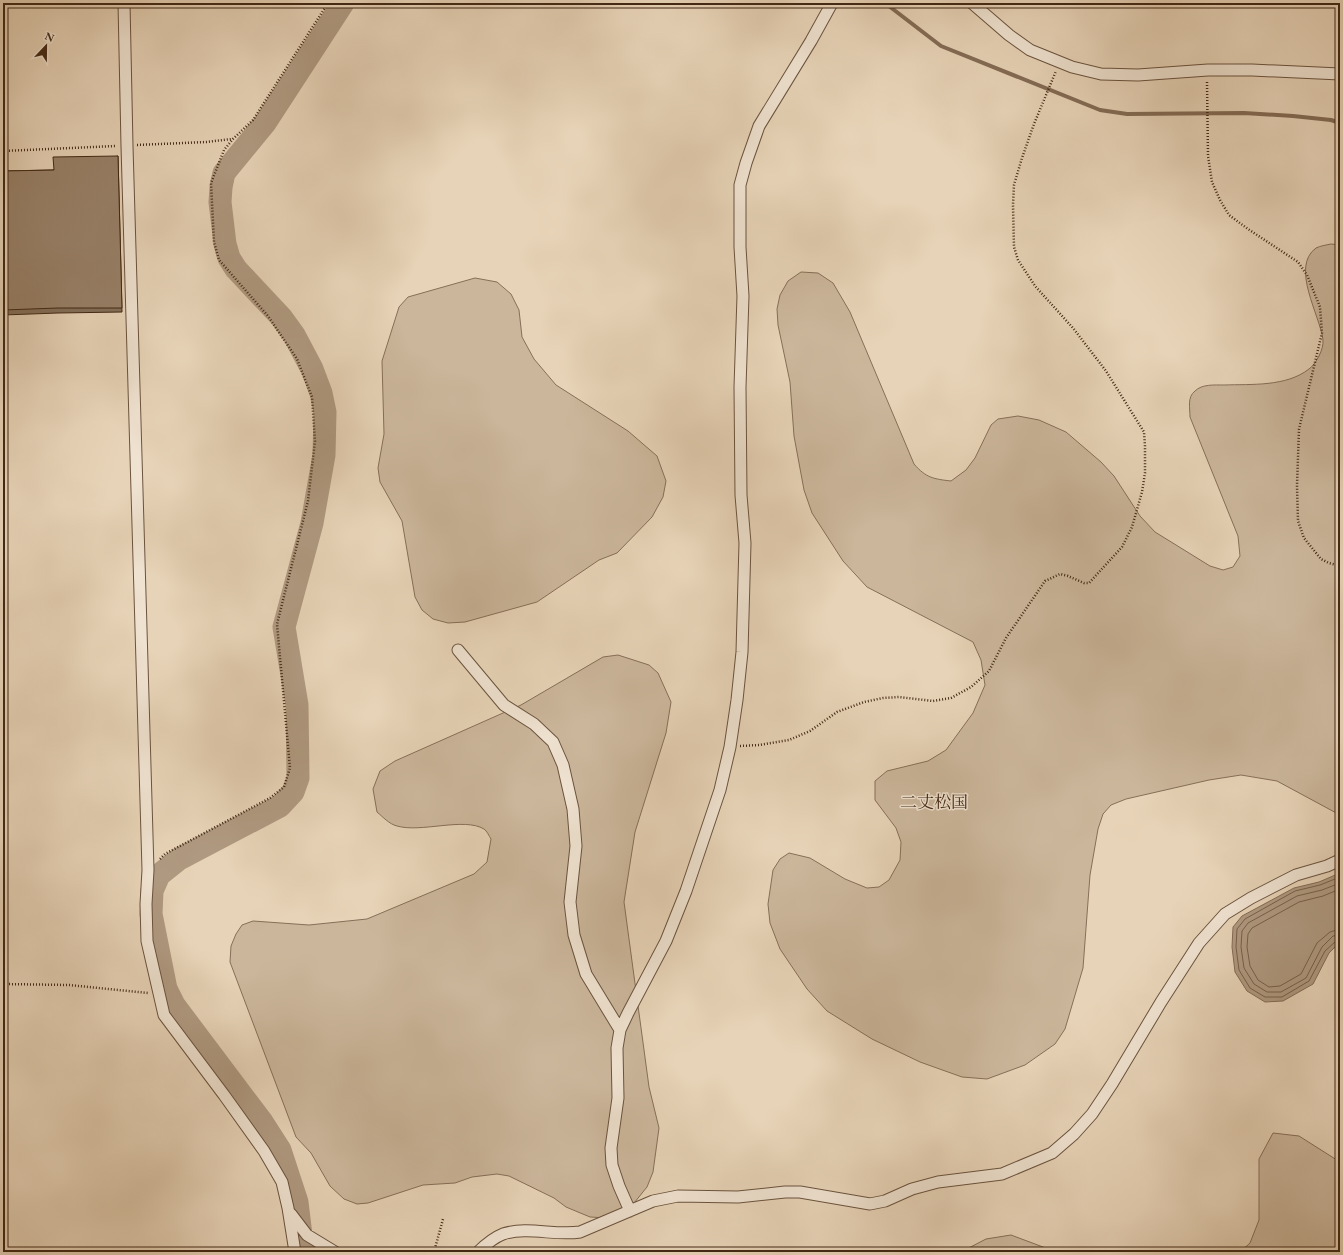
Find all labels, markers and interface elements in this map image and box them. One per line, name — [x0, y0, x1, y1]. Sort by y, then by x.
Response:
north arrow — [26, 26, 66, 66]
text: N — [43, 29, 57, 45]
district label: 二丈松国 — [900, 791, 968, 813]

